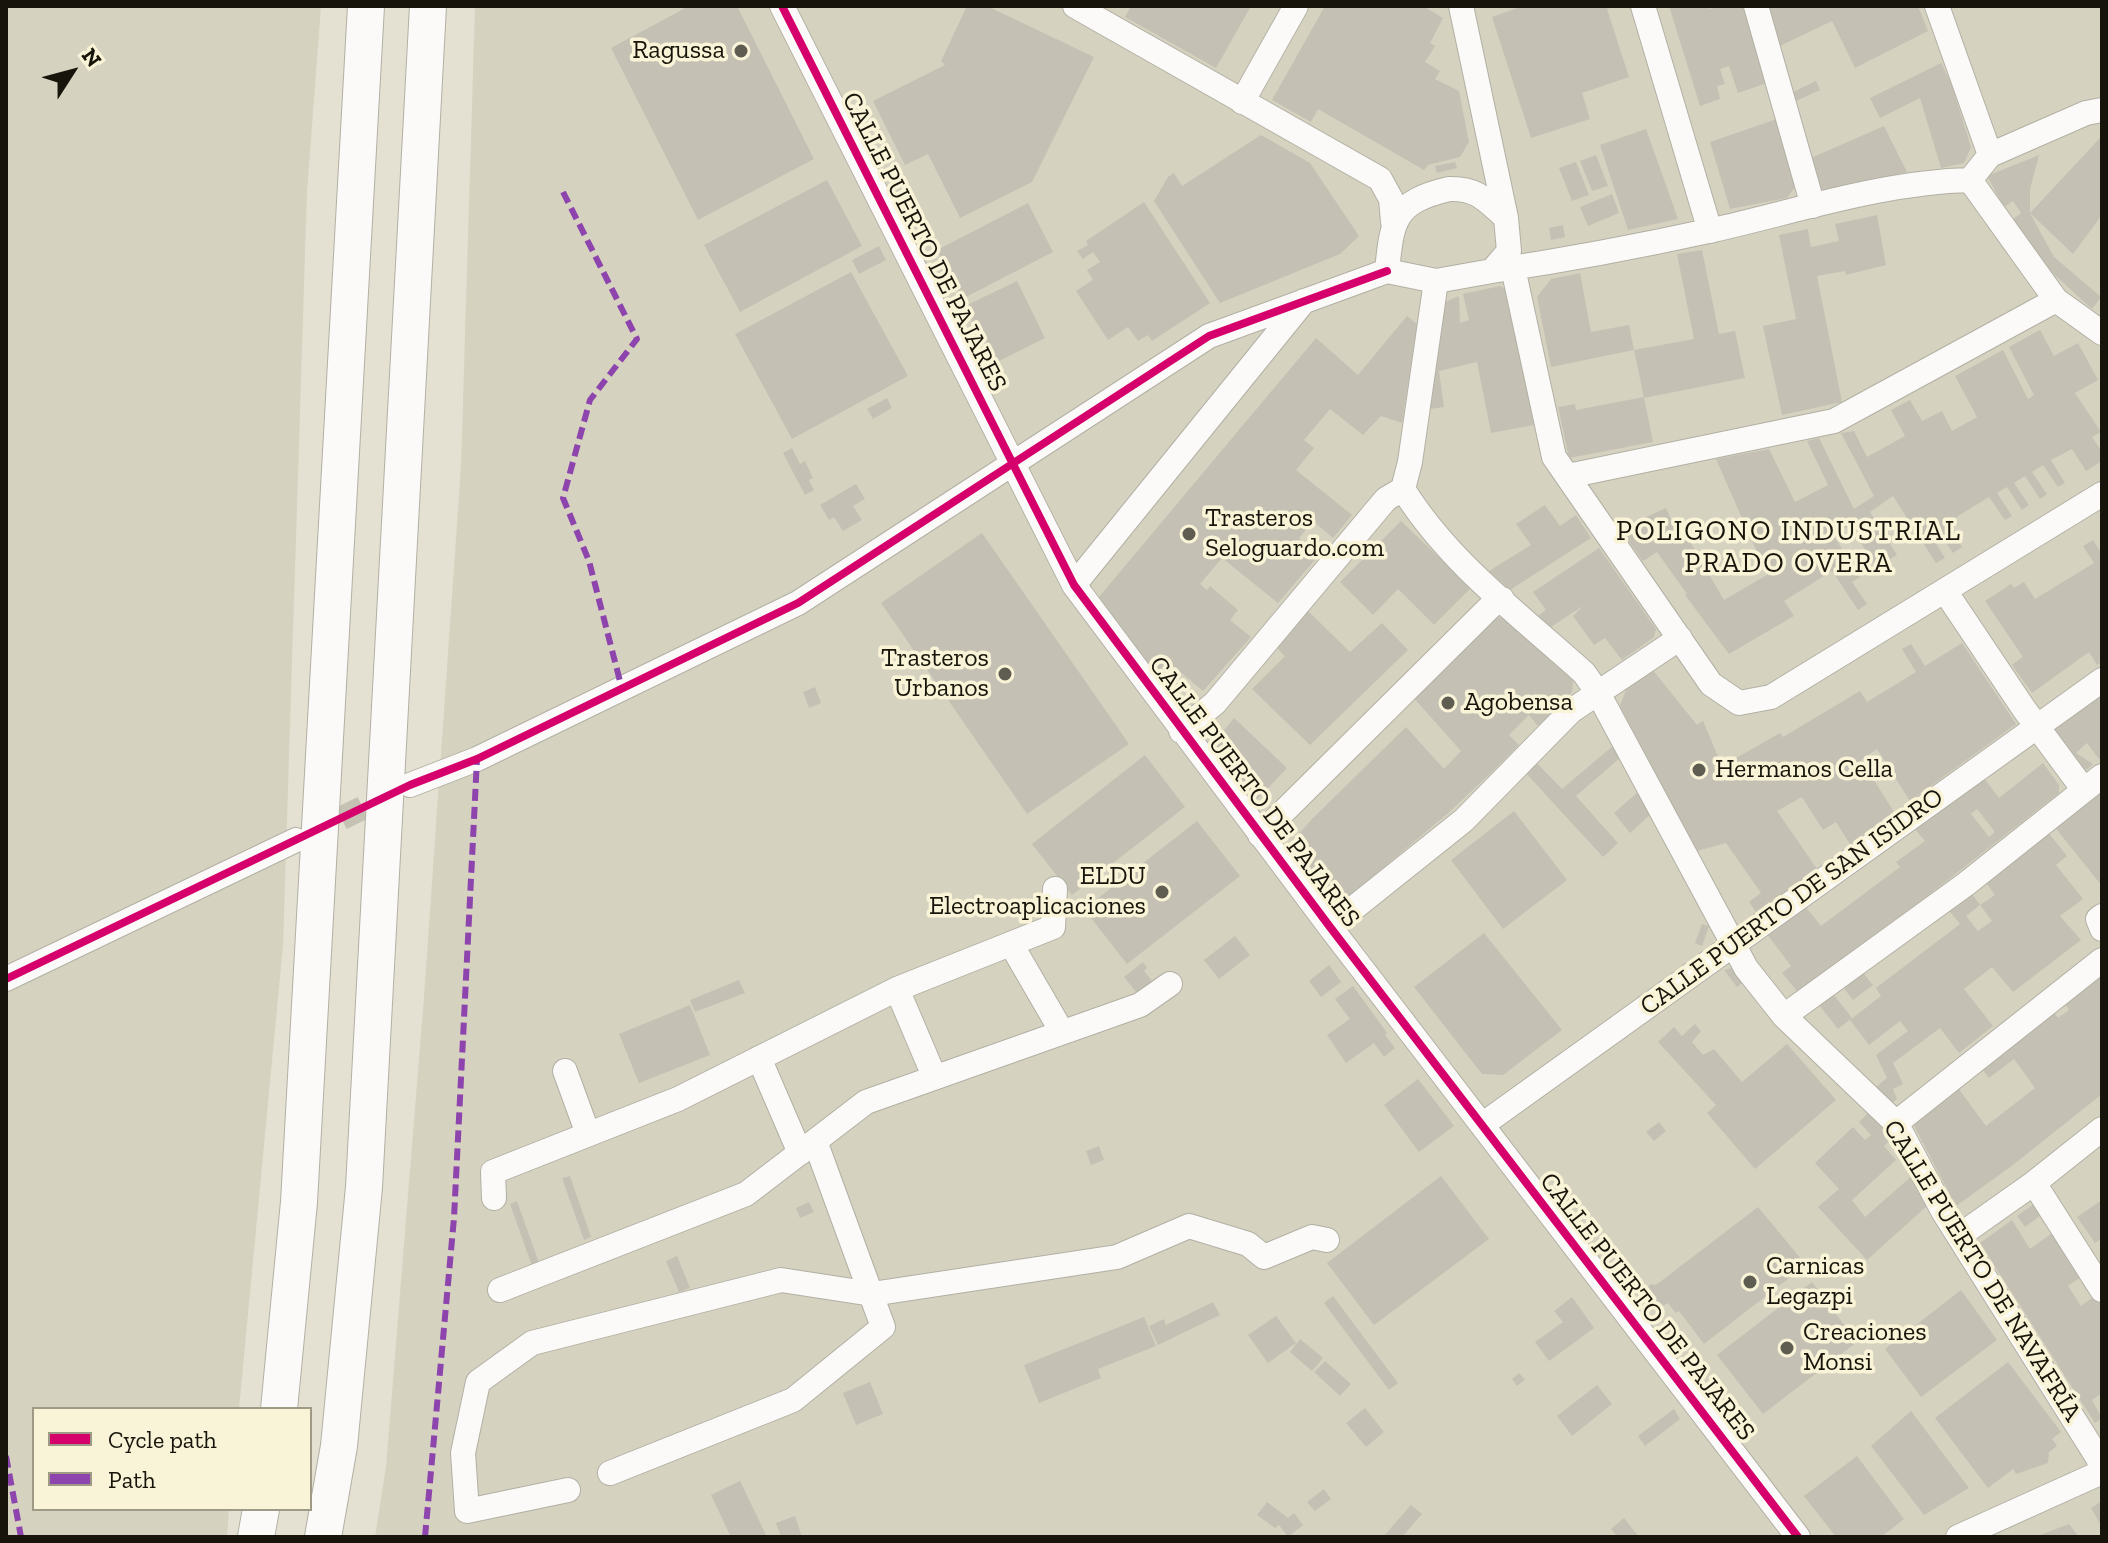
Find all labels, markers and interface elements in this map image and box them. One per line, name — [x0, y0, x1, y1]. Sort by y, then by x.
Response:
north arrow — [32, 32, 112, 112]
place label: Ragussa — [632, 35, 725, 67]
marker: Ragussa — [732, 42, 750, 60]
text: N — [76, 43, 108, 72]
street label: CALLE PUERTO DE PAJARES — [835, 87, 1013, 397]
place label: Trasteros Seloguardo.com — [1205, 503, 1384, 564]
district label: POLIGONO INDUSTRIAL PRADO OVERA — [1616, 515, 1962, 581]
marker: Trasteros Seloguardo.com — [1180, 525, 1198, 543]
place label: Trasteros Urbanos — [881, 643, 989, 704]
street label: CALLE PUERTO DE PAJARES — [1142, 650, 1366, 934]
marker: Trasteros Urbanos — [996, 665, 1014, 683]
place label: Agobensa — [1464, 687, 1573, 719]
marker: Agobensa — [1439, 694, 1457, 712]
place label: Hermanos Cella — [1715, 754, 1893, 786]
marker: Hermanos Cella — [1690, 761, 1708, 779]
street label: CALLE PUERTO DE SAN ISIDRO — [1635, 782, 1949, 1022]
place label: ELDU Electroaplicaciones — [929, 861, 1146, 922]
marker: ELDU Electroaplicaciones — [1153, 883, 1171, 901]
street label: CALLE PUERTO DE NAVAFRÍA — [1876, 1115, 2088, 1427]
street label: CALLE PUERTO DE PAJARES — [1533, 1167, 1761, 1447]
place label: Carnicas Legazpi — [1766, 1251, 1864, 1312]
marker: Carnicas Legazpi — [1741, 1273, 1759, 1291]
place label: Creaciones Monsi — [1803, 1317, 1927, 1378]
marker: Creaciones Monsi — [1778, 1339, 1796, 1357]
legend — [32, 1407, 312, 1511]
text: Cycle path — [108, 1425, 217, 1454]
text: Path — [108, 1465, 156, 1494]

